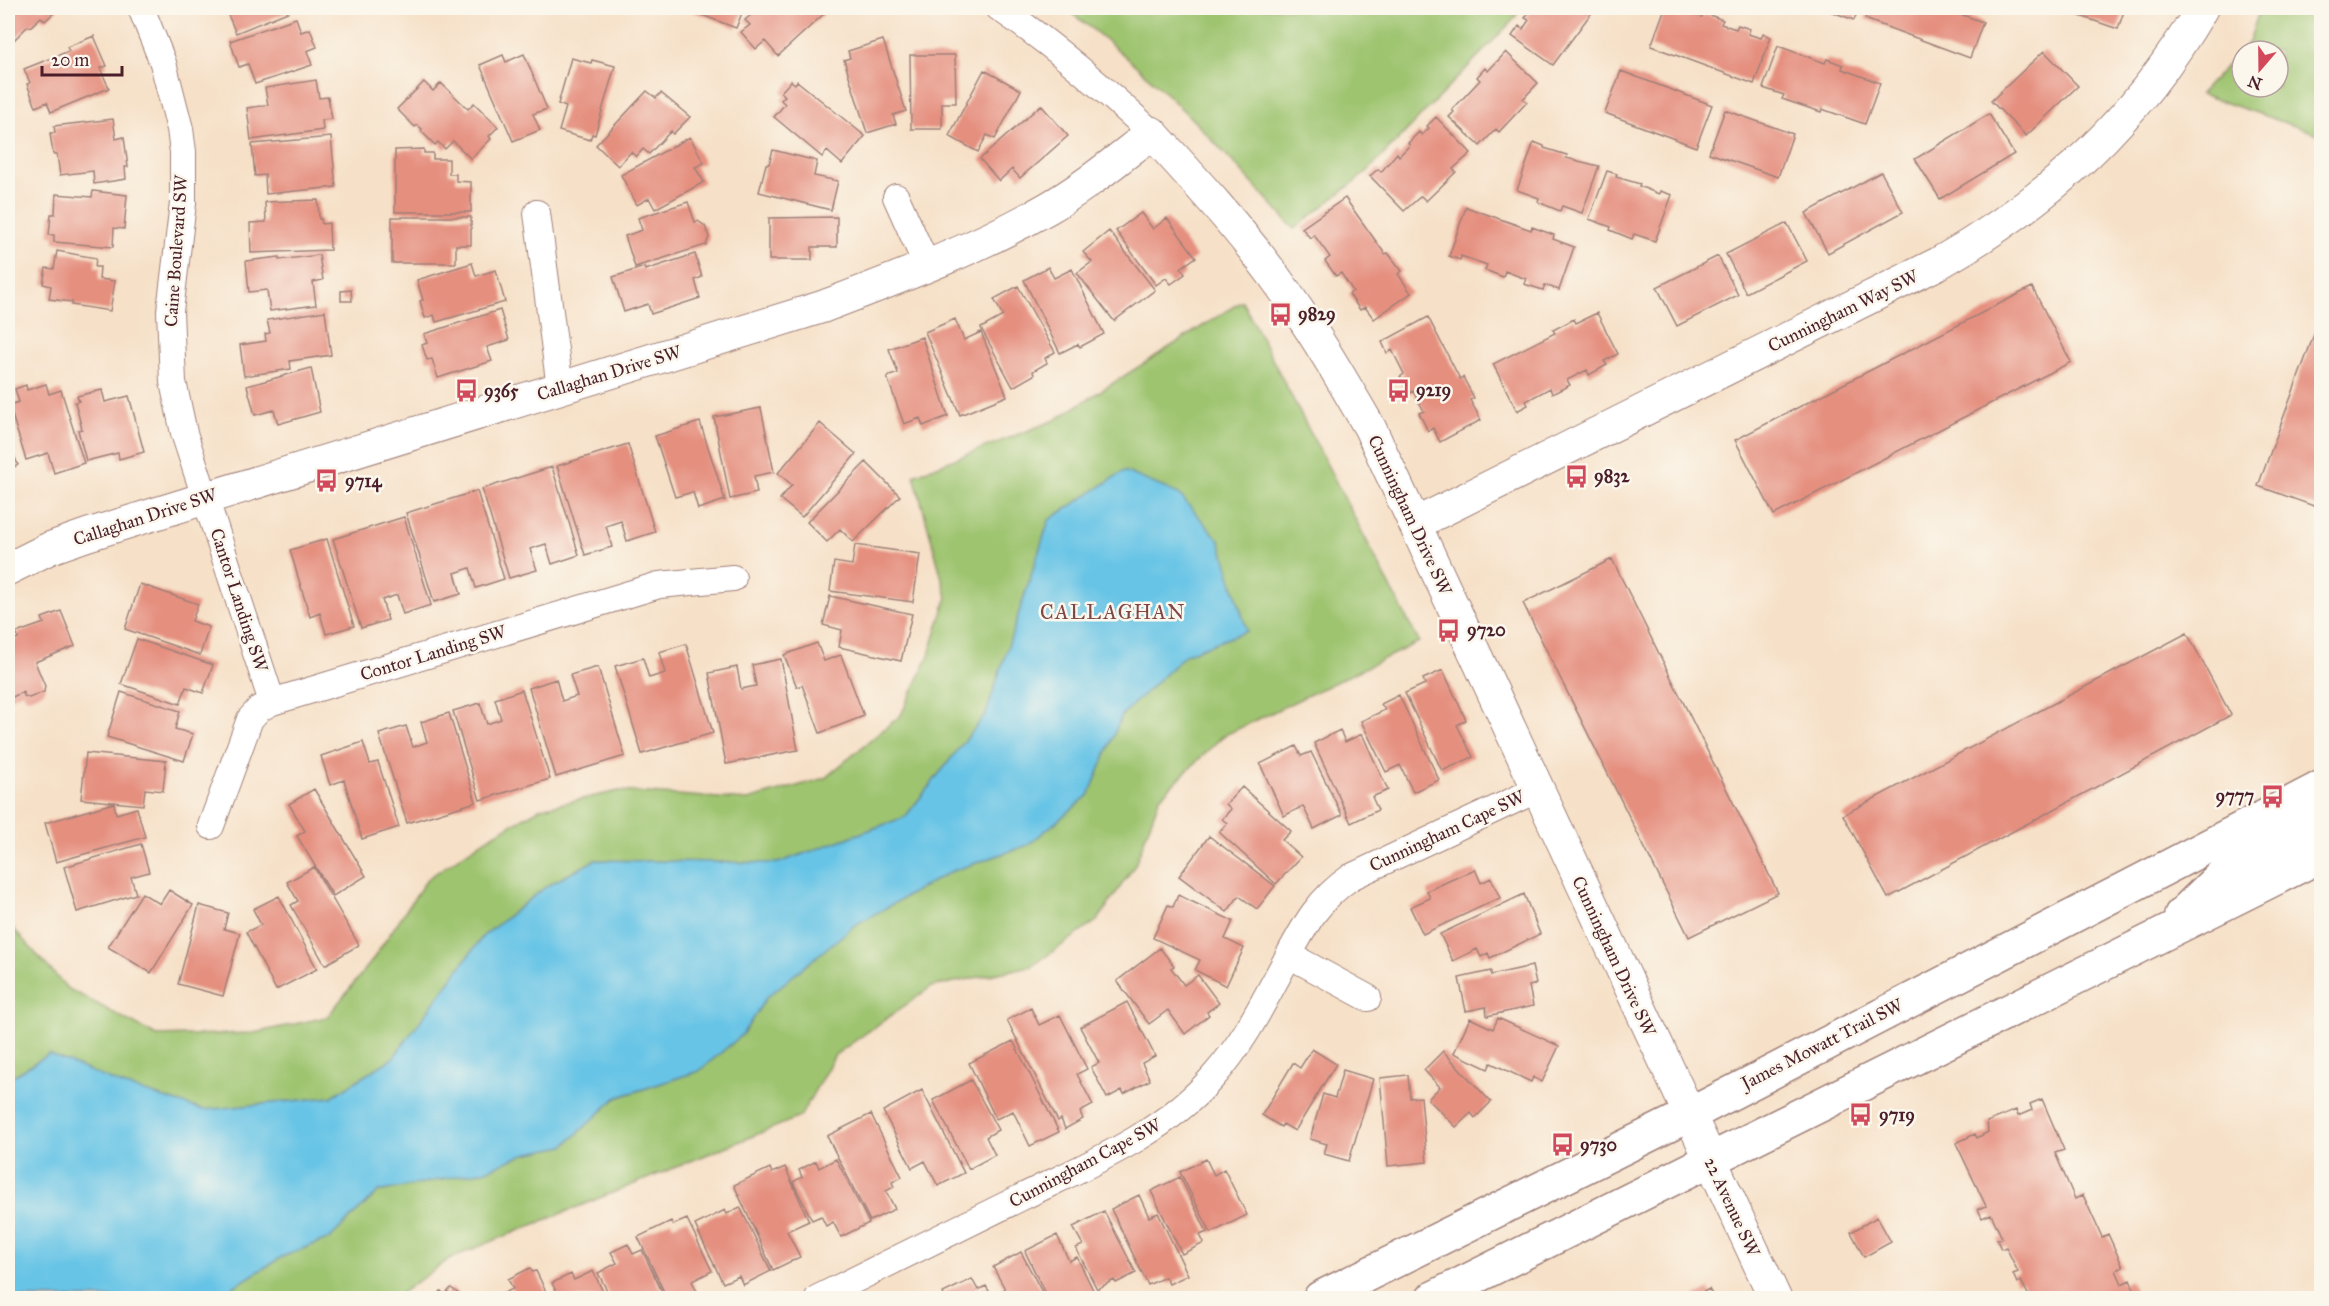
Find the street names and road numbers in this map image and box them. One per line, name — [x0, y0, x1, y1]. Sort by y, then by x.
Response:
street label: Caine Boulevard SW — [160, 173, 192, 328]
street label: Cunningham Way SW — [1764, 265, 1923, 358]
street label: Callaghan Drive SW — [534, 340, 685, 406]
street label: Cunningham Drive SW — [1362, 432, 1457, 600]
street label: Callaghan Drive SW — [70, 483, 221, 552]
street label: Cantor Landing SW — [204, 525, 273, 676]
street label: Contor Landing SW — [357, 620, 510, 687]
street label: Cunningham Cape SW — [1366, 785, 1529, 878]
street label: Cunningham Drive SW — [1566, 873, 1661, 1041]
street label: James Mowatt Trail SW — [1736, 993, 1908, 1096]
street label: Cunningham Cape SW — [1005, 1113, 1166, 1213]
street label: 22 Avenue SW — [1699, 1154, 1765, 1261]

